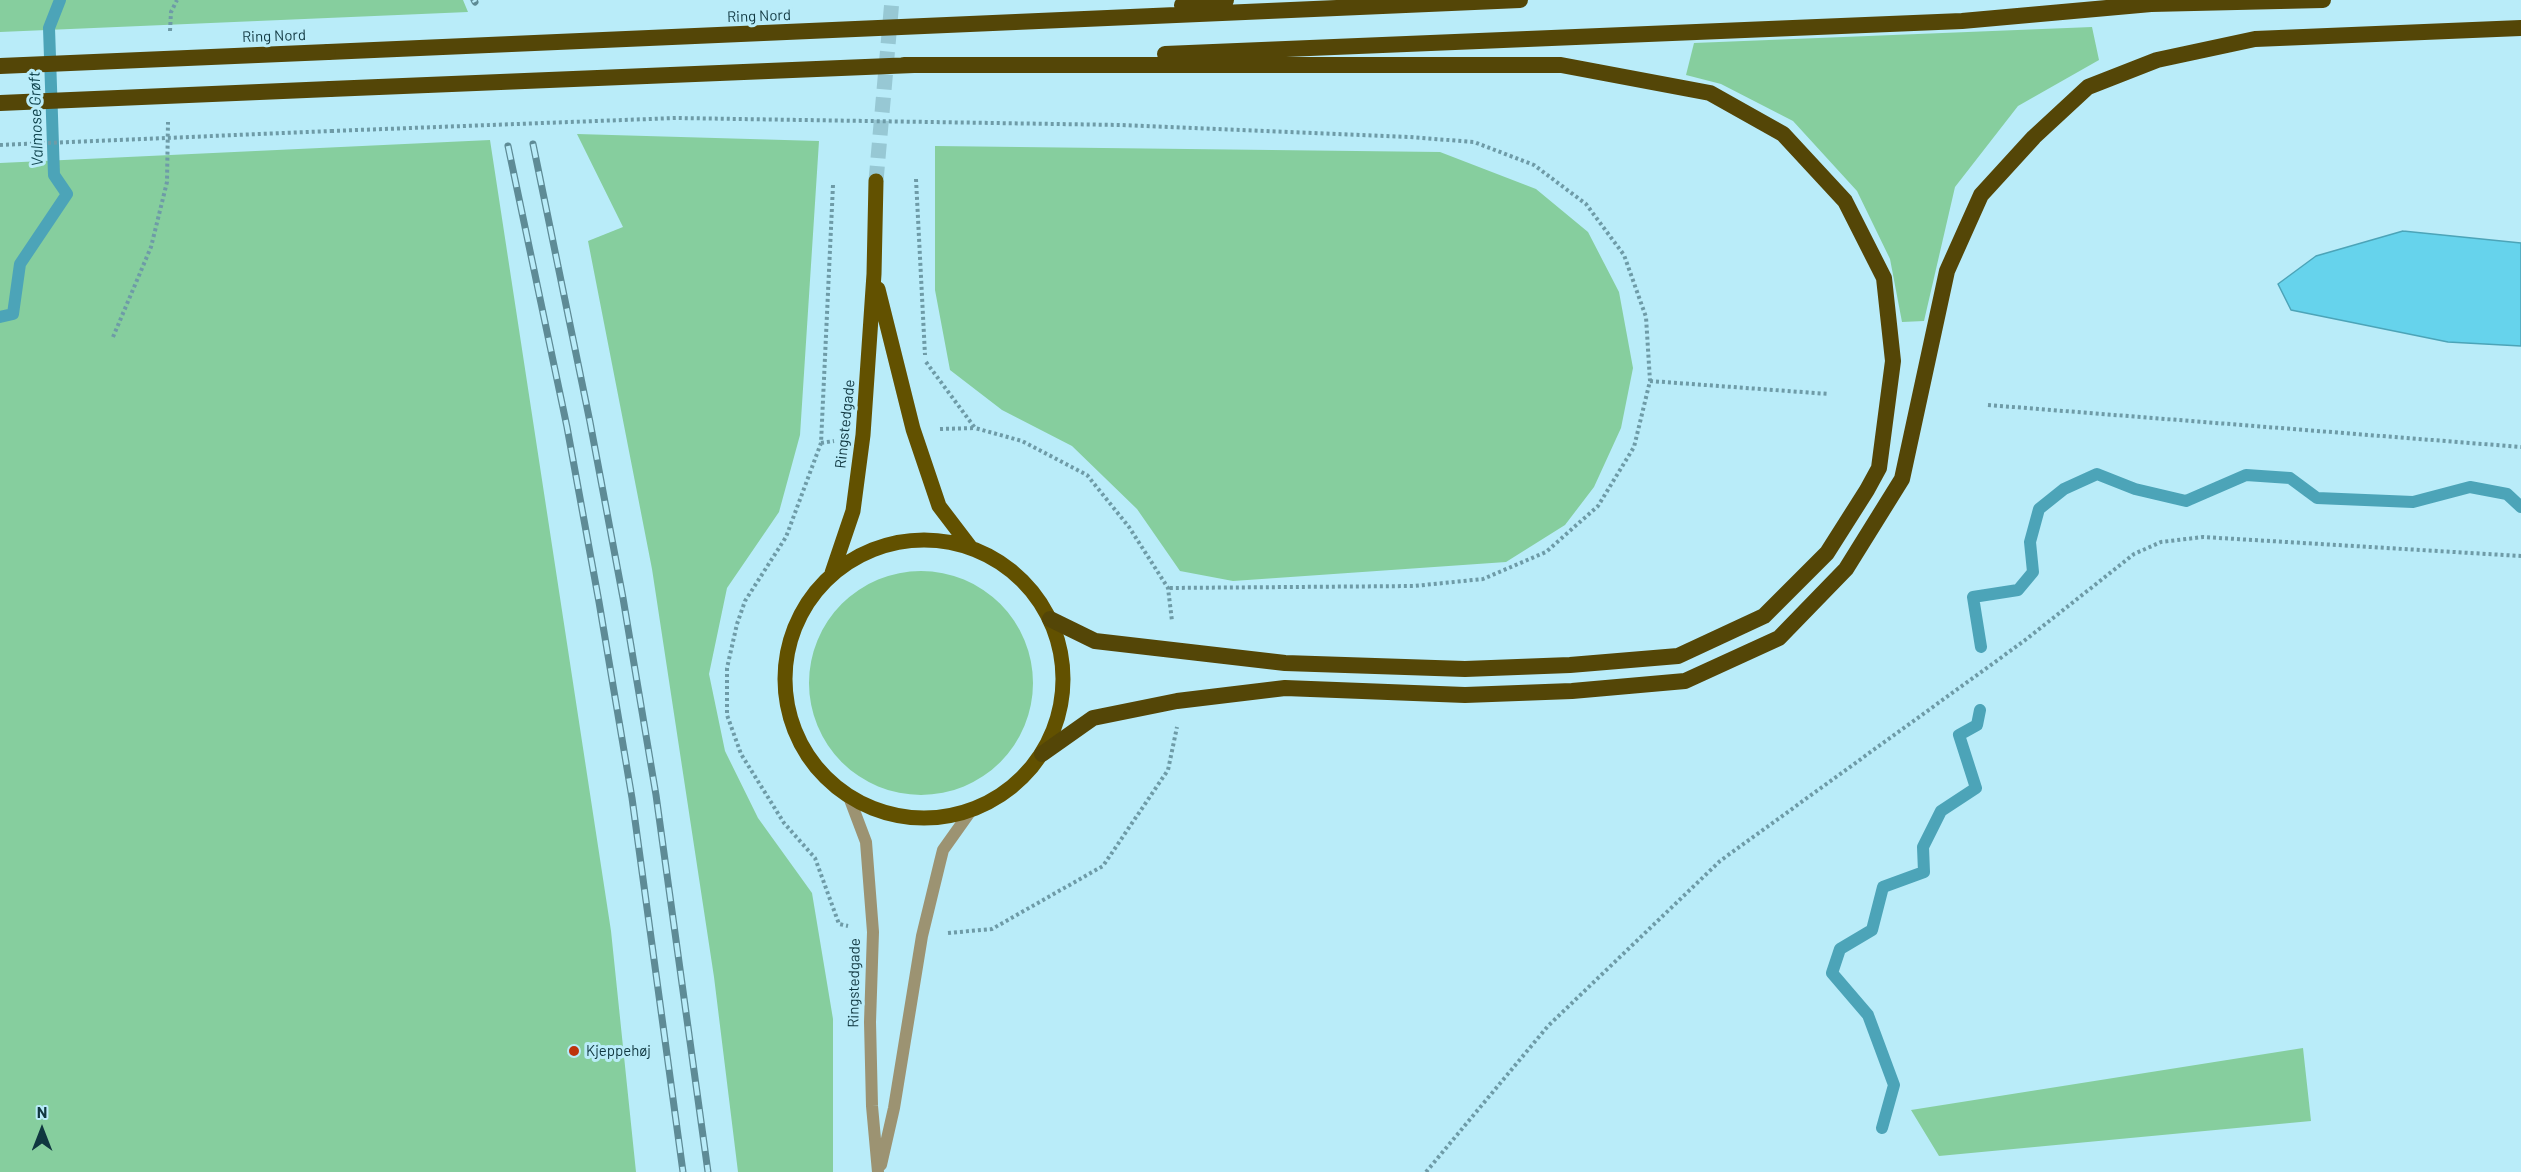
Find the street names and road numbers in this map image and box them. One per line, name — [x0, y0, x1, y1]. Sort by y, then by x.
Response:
street label: Ring Nord — [727, 6, 791, 26]
street label: Ring Nord — [242, 26, 306, 46]
street label: Ringstedgade — [831, 379, 859, 469]
street label: Ringstedgade — [844, 938, 864, 1028]

